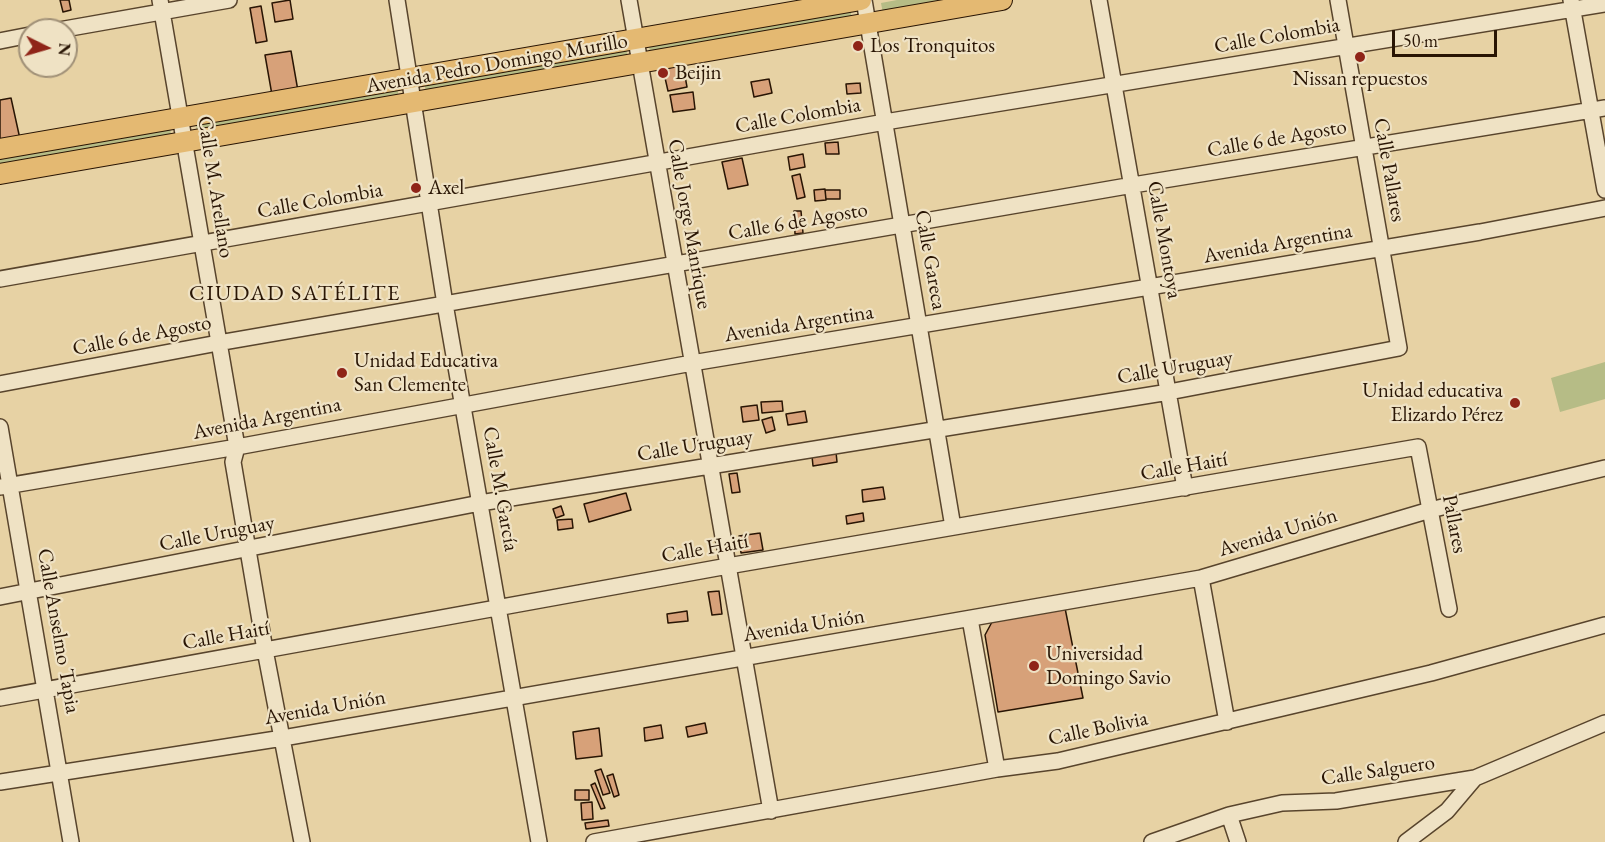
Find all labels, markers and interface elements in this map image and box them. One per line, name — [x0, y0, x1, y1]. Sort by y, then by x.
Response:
street label: Calle Colombia — [1212, 13, 1342, 59]
north arrow — [18, 18, 78, 78]
scale bar — [1395, 18, 1500, 56]
street label: Avenida Pedro Domingo Murillo — [364, 29, 630, 99]
text: 50 m — [1403, 29, 1438, 52]
place label: Los Tronquitos — [870, 33, 995, 59]
marker: Los Tronquitos — [851, 39, 865, 53]
text: N — [53, 42, 75, 57]
marker: Nissan repuestos — [1353, 50, 1367, 64]
place label: Beijin — [675, 60, 722, 86]
marker: Beijin — [656, 66, 670, 80]
place label: Nissan repuestos — [1293, 66, 1427, 92]
street label: Calle Colombia — [733, 93, 863, 139]
street label: Calle M. Arellano — [191, 114, 239, 260]
street label: Calle 6 de Agosto — [1205, 114, 1349, 164]
street label: Calle Pallares — [1367, 116, 1411, 224]
street label: Calle Jorge Manrique — [662, 137, 716, 311]
place label: Axel — [428, 175, 464, 201]
street label: Calle Colombia — [255, 178, 385, 224]
street label: Calle Montoya — [1141, 179, 1187, 301]
marker: Axel — [409, 181, 423, 195]
street label: Calle 6 de Agosto — [726, 197, 870, 247]
street label: Calle Gareca — [909, 208, 951, 312]
street label: Avenida Argentina — [1202, 219, 1354, 269]
district label: CIUDAD SATÉLITE — [189, 281, 401, 307]
street label: Avenida Argentina — [723, 300, 875, 348]
street label: Calle 6 de Agosto — [70, 310, 214, 362]
street label: Calle Uruguay — [1115, 345, 1235, 391]
place label: Unidad Educativa San Clemente — [354, 348, 498, 398]
marker: Unidad Educativa San Clemente — [335, 366, 349, 380]
place label: Unidad educativa Elizardo Pérez — [1362, 378, 1503, 428]
street label: Avenida Argentina — [191, 392, 343, 446]
marker: Unidad educativa Elizardo Pérez — [1508, 396, 1522, 410]
street label: Calle Uruguay — [635, 424, 755, 468]
street label: Calle M. García — [477, 425, 523, 553]
street label: Calle Haití — [1138, 447, 1230, 487]
street label: Pallares — [1436, 492, 1472, 556]
street label: Avenida Unión — [1216, 503, 1340, 563]
street label: Calle Uruguay — [157, 510, 277, 558]
street label: Calle Haití — [659, 529, 751, 569]
street label: Calle Anselmo Tapia — [31, 547, 85, 715]
street label: Avenida Unión — [741, 604, 867, 648]
street label: Calle Haití — [180, 616, 272, 656]
place label: Universidad Domingo Savio — [1046, 641, 1171, 691]
marker: Universidad Domingo Savio — [1027, 659, 1041, 673]
street label: Avenida Unión — [262, 685, 388, 731]
street label: Calle Bolivia — [1046, 706, 1150, 752]
street label: Calle Salguero — [1319, 751, 1437, 791]

